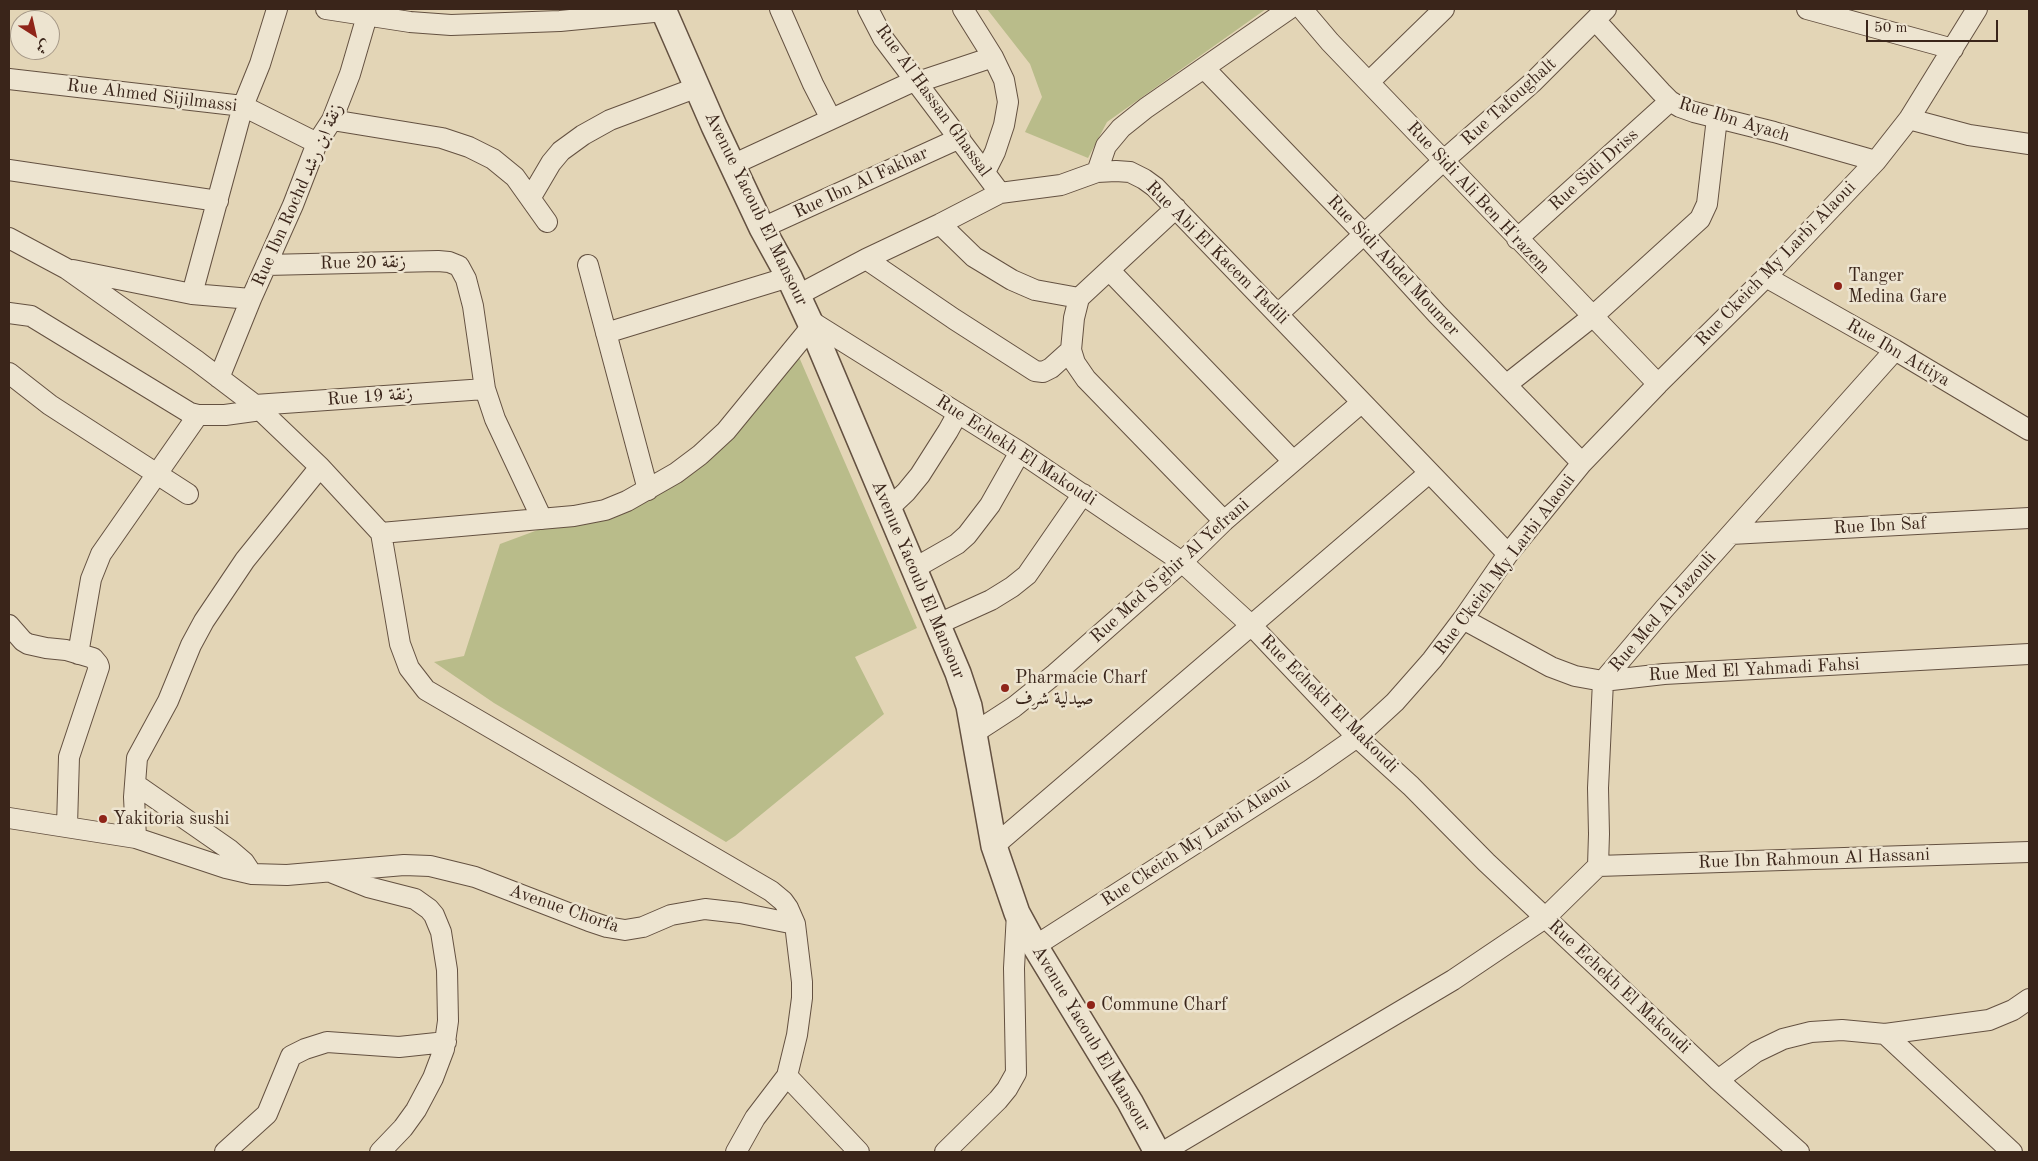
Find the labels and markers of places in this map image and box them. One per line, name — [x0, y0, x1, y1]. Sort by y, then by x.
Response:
place label: Tanger Medina Gare — [1848, 265, 1947, 308]
marker: Tanger Medina Gare — [1832, 280, 1844, 292]
place label: Pharmacie Charf صيدلية شرف — [1015, 667, 1147, 710]
marker: Pharmacie Charf صيدلية شرف — [999, 682, 1011, 694]
place label: Yakitoria sushi — [113, 808, 229, 830]
marker: Yakitoria sushi — [97, 813, 109, 825]
place label: Commune Charf — [1101, 994, 1227, 1016]
marker: Commune Charf — [1085, 999, 1097, 1011]

